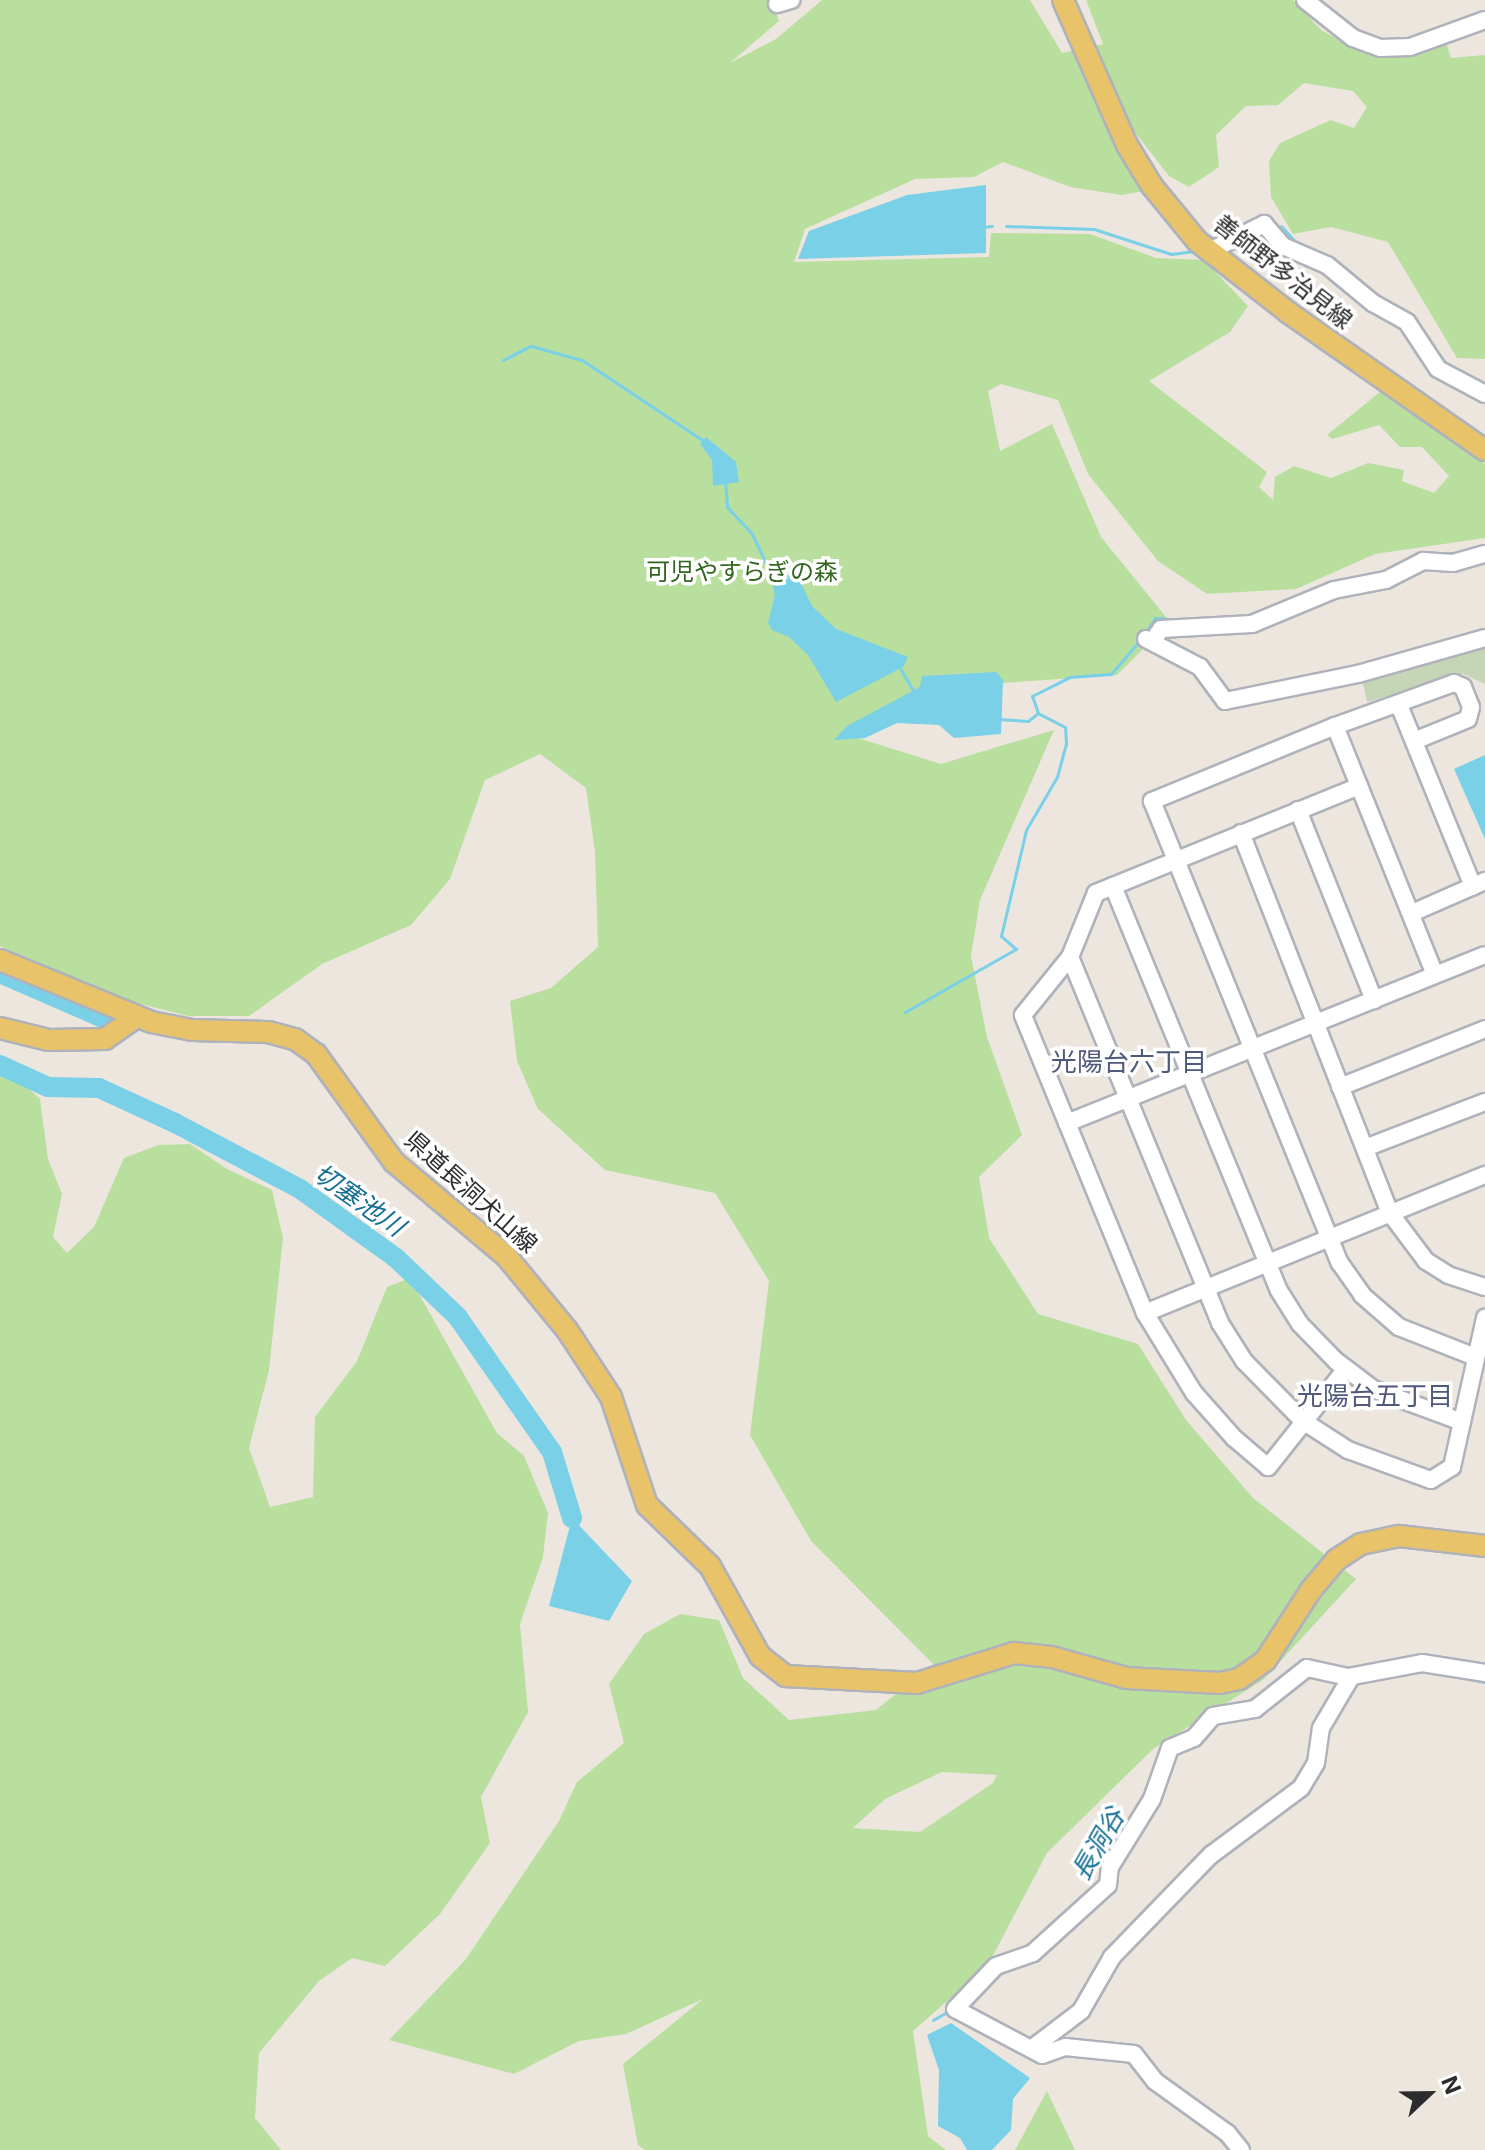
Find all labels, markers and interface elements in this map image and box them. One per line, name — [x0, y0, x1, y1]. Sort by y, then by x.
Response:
street label: 善師野多治見線 — [1208, 209, 1358, 335]
park label: 可児やすらぎの森 — [646, 558, 838, 586]
district label: 光陽台六丁目 — [1051, 1046, 1207, 1078]
street label: 県道長洞犬山線 — [399, 1125, 543, 1259]
water label: 切塞池川 — [307, 1157, 411, 1243]
district label: 光陽台五丁目 — [1297, 1380, 1453, 1412]
water label: 長洞谷 — [1065, 1802, 1131, 1886]
north arrow — [1389, 2054, 1469, 2134]
text: N — [1436, 2072, 1466, 2098]

